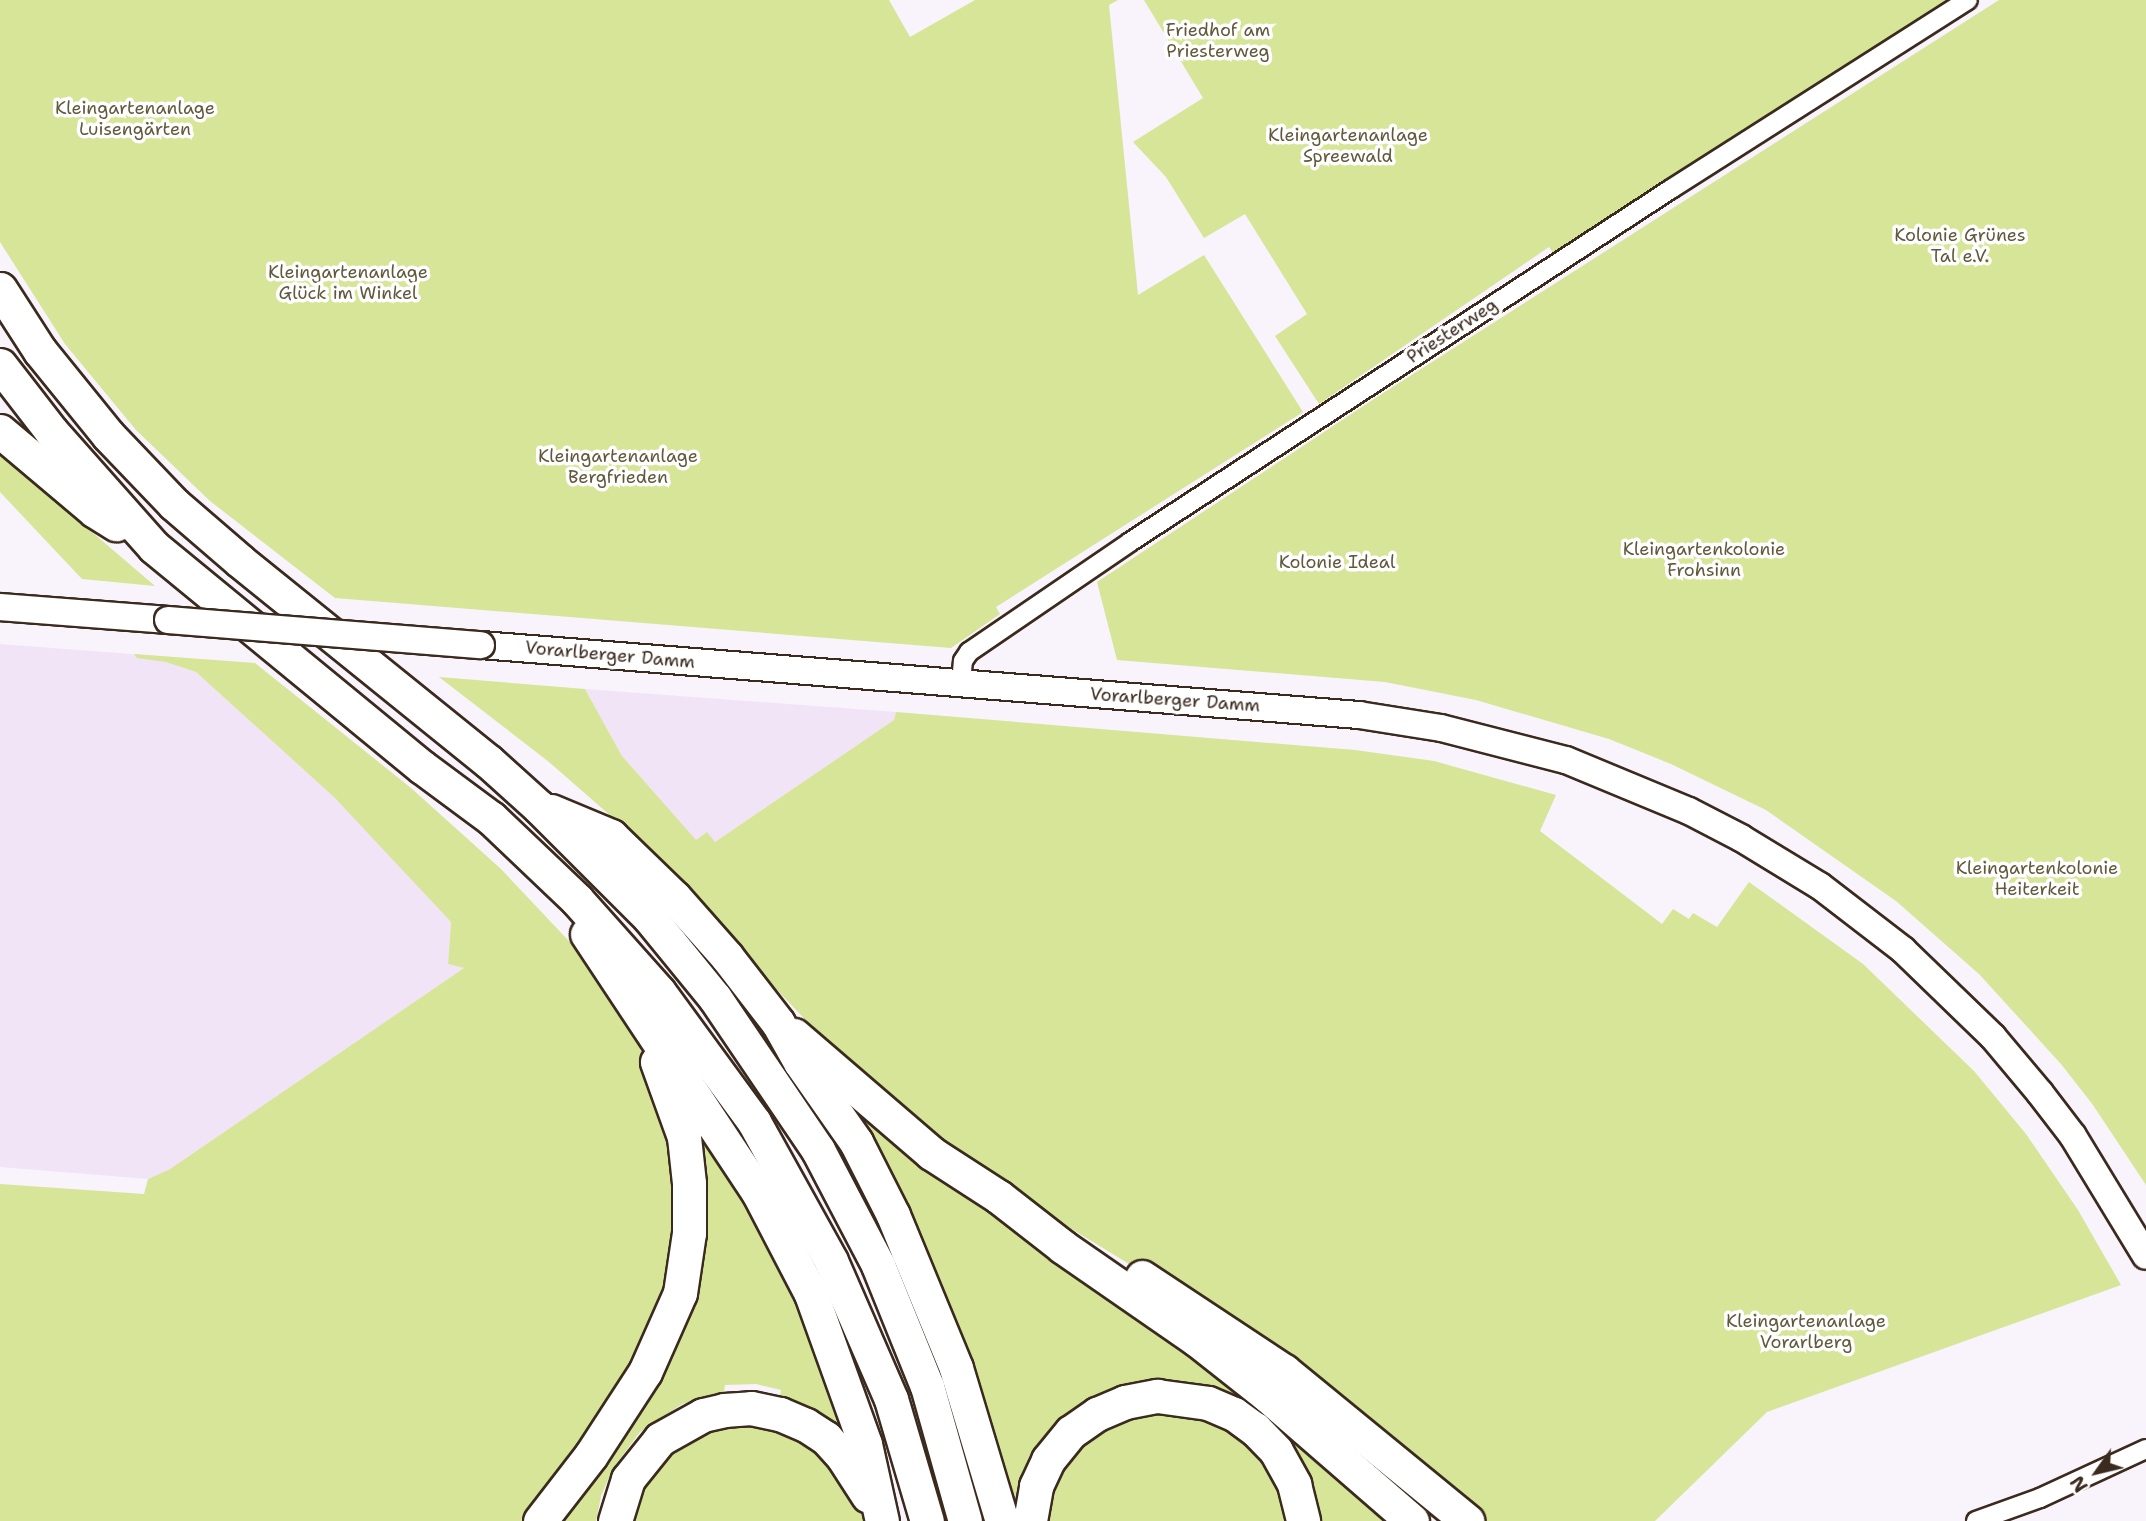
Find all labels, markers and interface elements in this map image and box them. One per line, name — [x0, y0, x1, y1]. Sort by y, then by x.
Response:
park label: Friedhof am Priesterweg — [1166, 20, 1270, 62]
park label: Kleingartenanlage Luisengärten — [55, 98, 215, 140]
park label: Kleingartenanlage Spreewald — [1268, 125, 1428, 168]
park label: Kolonie Grünes Tal e.V. — [1894, 225, 2026, 268]
park label: Kleingartenanlage Glück im Winkel — [268, 262, 428, 304]
street label: Priesterweg — [1403, 294, 1501, 368]
park label: Kleingartenanlage Bergfrieden — [538, 446, 698, 489]
park label: Kleingartenkolonie Frohsinn — [1623, 539, 1785, 582]
park label: Kolonie Ideal — [1279, 551, 1395, 573]
street label: Vorarlberger Damm — [524, 637, 696, 673]
street label: Vorarlberger Damm — [1089, 683, 1261, 717]
park label: Kleingartenkolonie Heiterkeit — [1956, 858, 2118, 900]
park label: Kleingartenanlage Vorarlberg — [1726, 1311, 1886, 1354]
north arrow — [2062, 1437, 2132, 1507]
text: N — [2065, 1471, 2094, 1497]

